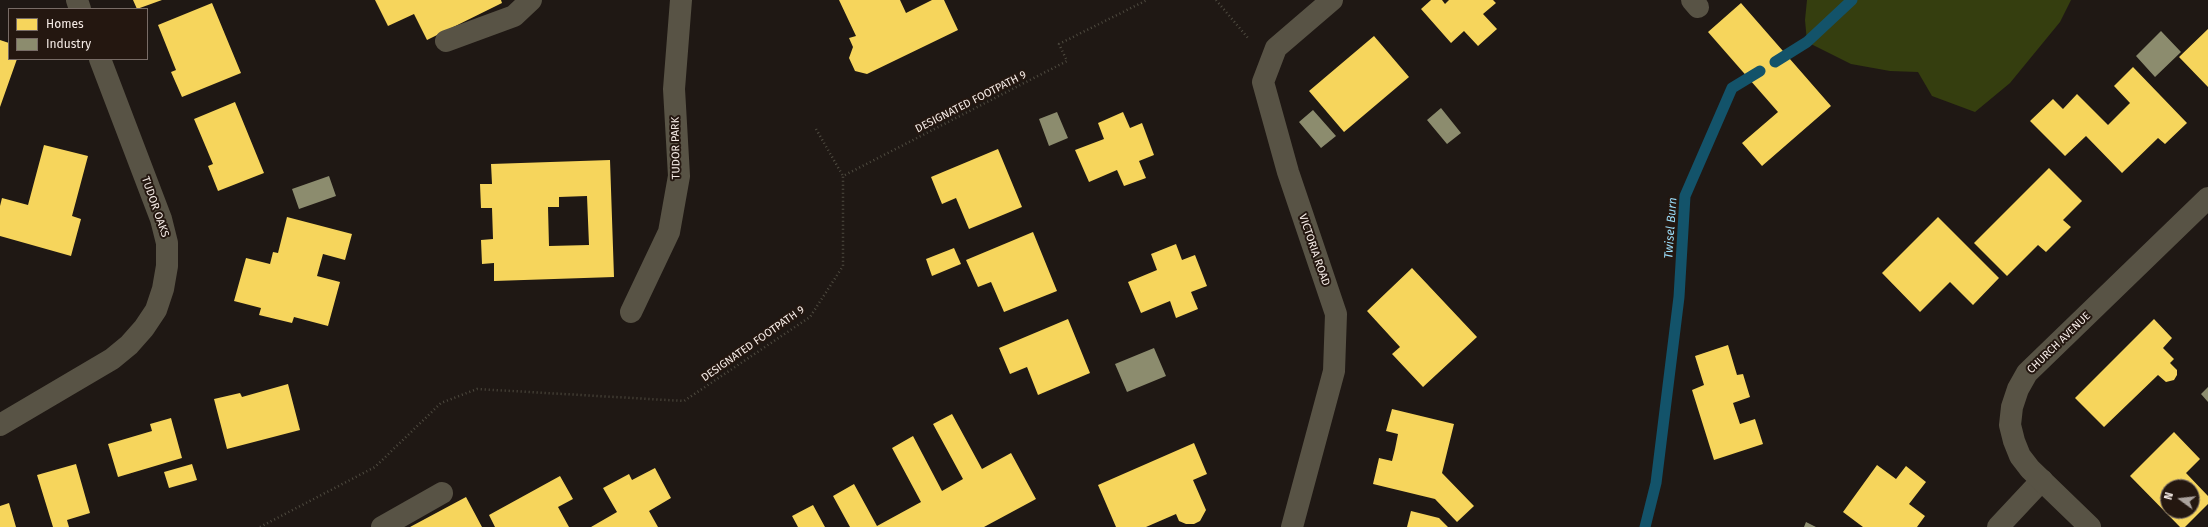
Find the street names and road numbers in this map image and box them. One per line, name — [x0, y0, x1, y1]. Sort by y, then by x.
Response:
street label: DESIGNATED FOOTPATH 9 — [913, 68, 1029, 136]
street label: TUDOR PARK — [669, 117, 683, 179]
street label: TUDOR OAKS — [138, 175, 172, 239]
street label: VICTORIA ROAD — [1296, 212, 1332, 288]
street label: DESIGNATED FOOTPATH 9 — [699, 303, 807, 385]
street label: CHURCH AVENUE — [2025, 309, 2093, 377]

